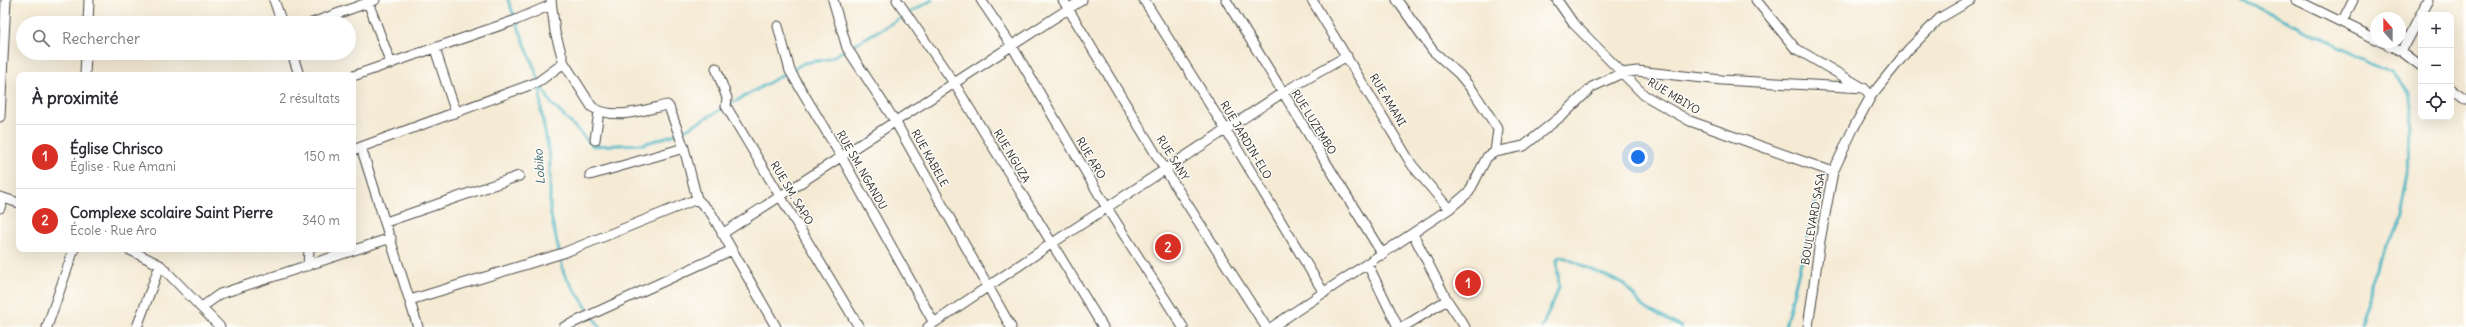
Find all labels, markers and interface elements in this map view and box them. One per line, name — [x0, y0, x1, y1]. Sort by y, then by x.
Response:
north arrow — [2370, 12, 2406, 48]
map controls — [2418, 12, 2454, 120]
button: + — [2418, 12, 2454, 48]
search box — [16, 16, 356, 60]
icon: search — [30, 27, 52, 49]
text: Rechercher — [62, 29, 140, 48]
button: − — [2418, 48, 2454, 84]
street label: RUE AMANI — [1367, 71, 1409, 129]
street label: RUE MBIYO — [1645, 75, 1703, 117]
button: locate — [2418, 84, 2454, 120]
text: À proximité — [32, 87, 118, 109]
street label: RUE LUZEMBO — [1288, 87, 1340, 157]
text: 2 résultats — [279, 90, 340, 107]
street label: RUE JARDIN-ELO — [1217, 98, 1275, 182]
street label: RUE KABELE — [908, 127, 952, 189]
street label: RUE NGUZA — [991, 127, 1033, 185]
street label: RUE SM. NGANDU — [834, 128, 890, 212]
street label: RUE SANY — [1154, 133, 1192, 183]
street label: RUE ARO — [1073, 135, 1109, 181]
text: Église Chrisco — [70, 139, 163, 158]
your location — [1628, 147, 1648, 167]
text: 1 — [42, 148, 48, 165]
text: 150 m — [304, 148, 340, 165]
water label: Lobiko — [530, 148, 548, 185]
text: Église · Rue Amani — [70, 158, 176, 175]
street label: RUE SM. SAPO — [767, 159, 817, 227]
street label: BOULEVARD SASA — [1798, 172, 1828, 266]
text: Complexe scolaire Saint Pierre — [70, 203, 273, 222]
text: 2 — [41, 212, 49, 229]
text: 340 m — [302, 212, 340, 229]
text: École · Rue Aro — [70, 222, 157, 239]
pin: 2 — [1155, 232, 1181, 262]
pin: 1 — [1455, 268, 1481, 298]

